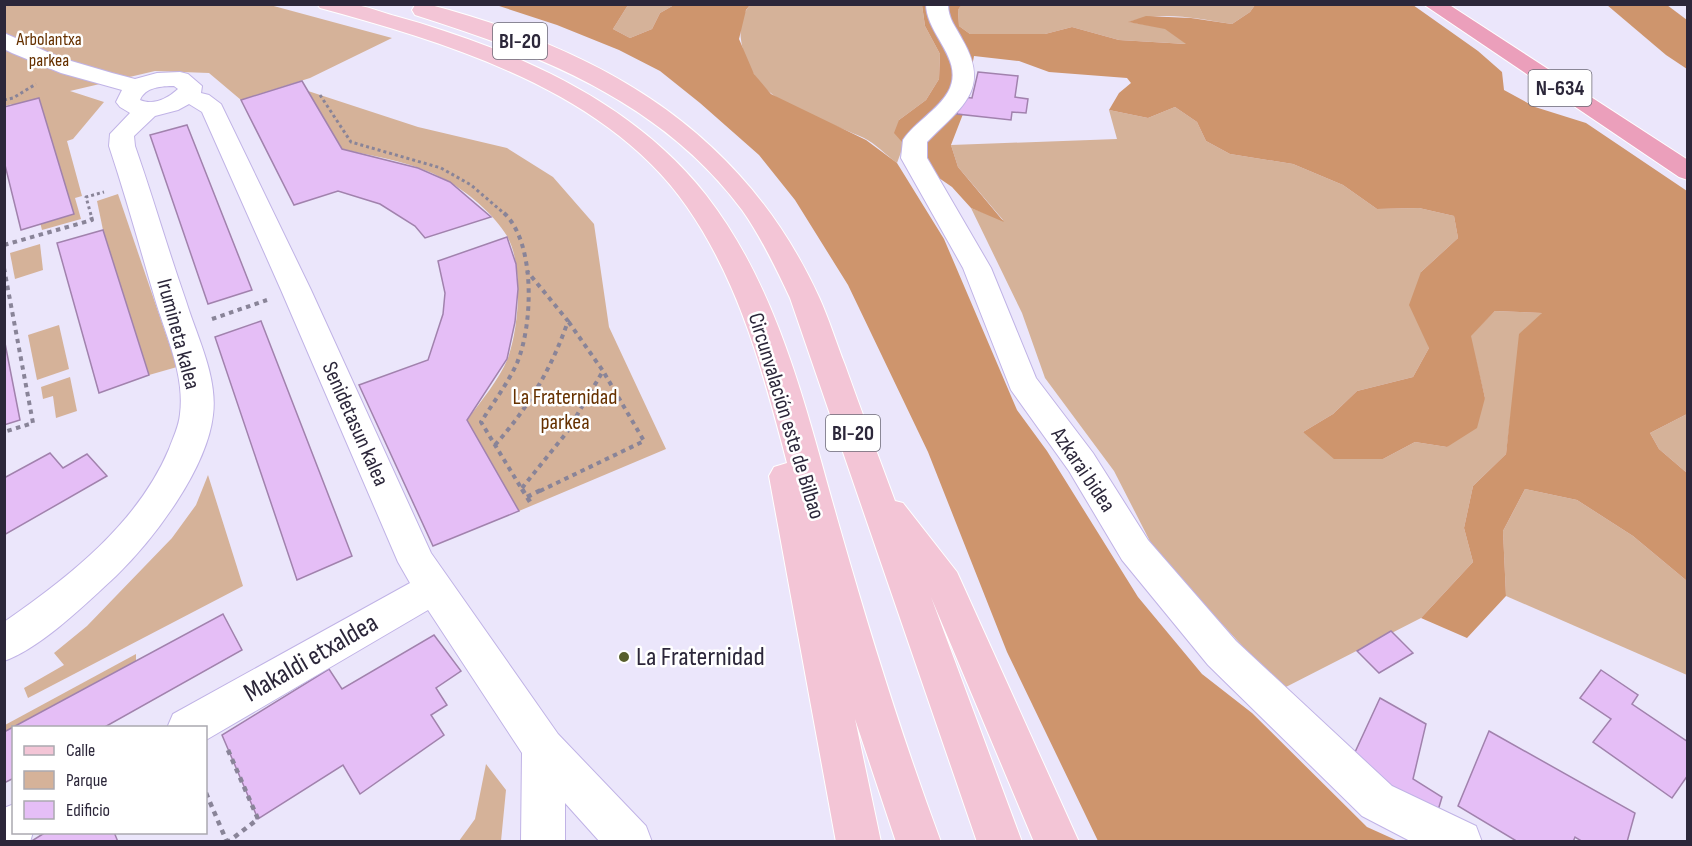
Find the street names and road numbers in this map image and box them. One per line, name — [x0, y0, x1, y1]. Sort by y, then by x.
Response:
road number: BI-20 — [493, 23, 547, 59]
road number: N-634 — [1528, 70, 1592, 106]
street label: Irumineta kalea — [150, 276, 206, 392]
street label: Circunvalación este de Bilbao — [742, 310, 830, 522]
street label: Senidetasun kalea — [316, 358, 394, 490]
road number: BI-20 — [826, 415, 880, 451]
street label: Azkarai bidea — [1044, 422, 1121, 517]
street label: Makaldi etxaldea — [238, 607, 384, 709]

